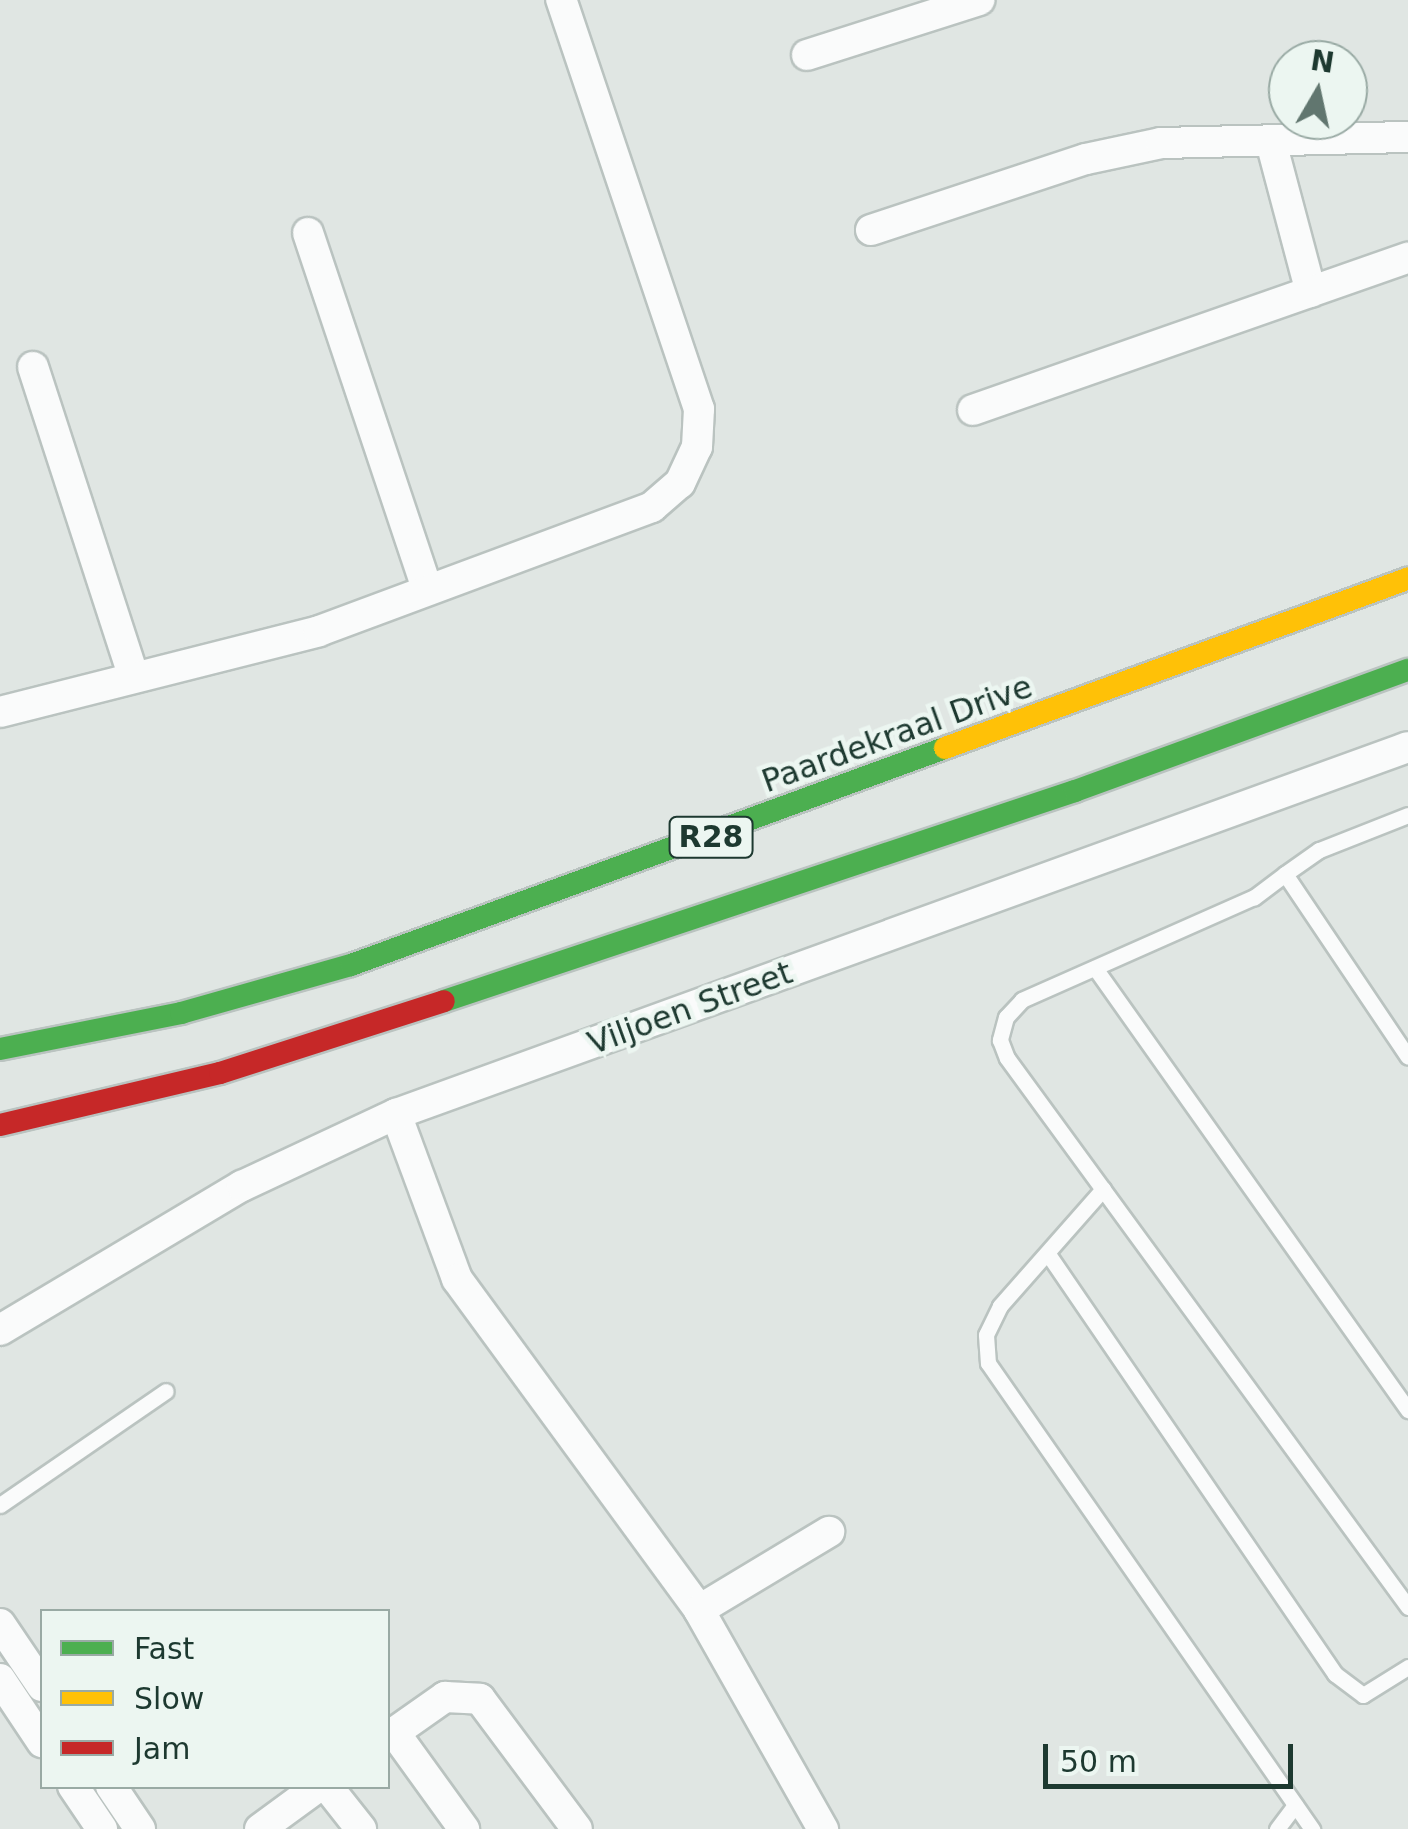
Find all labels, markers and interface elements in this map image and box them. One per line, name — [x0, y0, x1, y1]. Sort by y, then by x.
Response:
north arrow — [1268, 40, 1368, 140]
text: N — [1308, 44, 1337, 80]
street label: Paardekraal Drive — [757, 667, 1037, 801]
road number: R28 — [668, 812, 754, 862]
street label: Viljoen Street — [583, 953, 797, 1063]
legend — [40, 1609, 390, 1789]
text: Fast — [134, 1631, 194, 1666]
text: Slow — [134, 1681, 204, 1716]
scale bar — [1048, 1724, 1298, 1786]
text: Jam — [134, 1731, 190, 1766]
text: 50 m — [1060, 1744, 1137, 1779]

